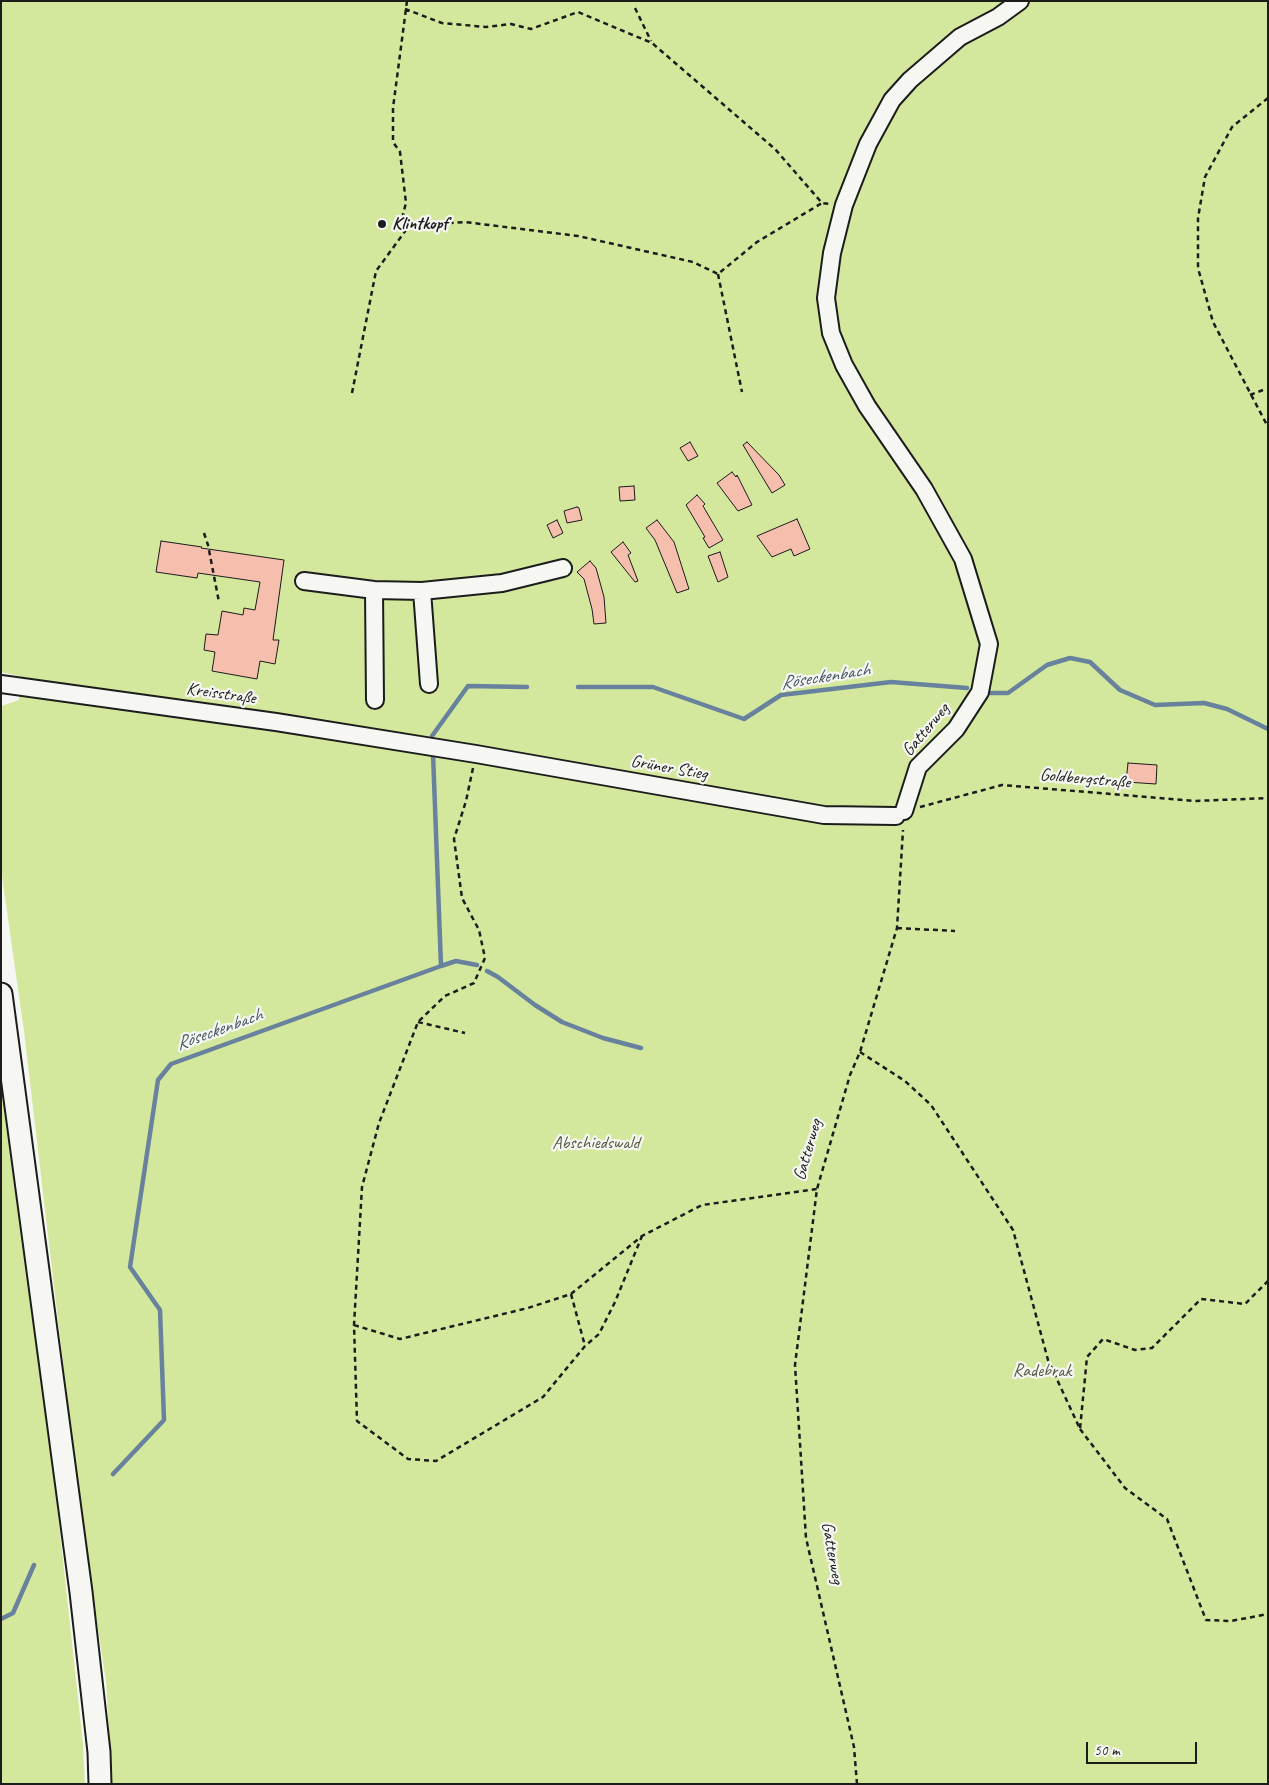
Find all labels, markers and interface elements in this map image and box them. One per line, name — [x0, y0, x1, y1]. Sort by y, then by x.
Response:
place label: Klintkopf — [392, 213, 448, 235]
marker: Klintkopf — [376, 218, 388, 230]
water label: Röseckenbach — [779, 659, 871, 695]
street label: Kreisstraße — [185, 678, 257, 710]
street label: Gatterweg — [898, 699, 954, 761]
street label: Grüner Stieg — [629, 751, 709, 785]
street label: Goldbergstraße — [1039, 764, 1131, 794]
water label: Röseckenbach — [173, 1004, 265, 1056]
street label: Gatterweg — [789, 1117, 827, 1183]
park label: Abschiedswald — [552, 1132, 640, 1154]
park label: Radebrak — [1013, 1360, 1071, 1382]
street label: Gatterweg — [816, 1520, 848, 1586]
scale bar — [1089, 1732, 1200, 1764]
text: 50 m — [1094, 1741, 1120, 1760]

